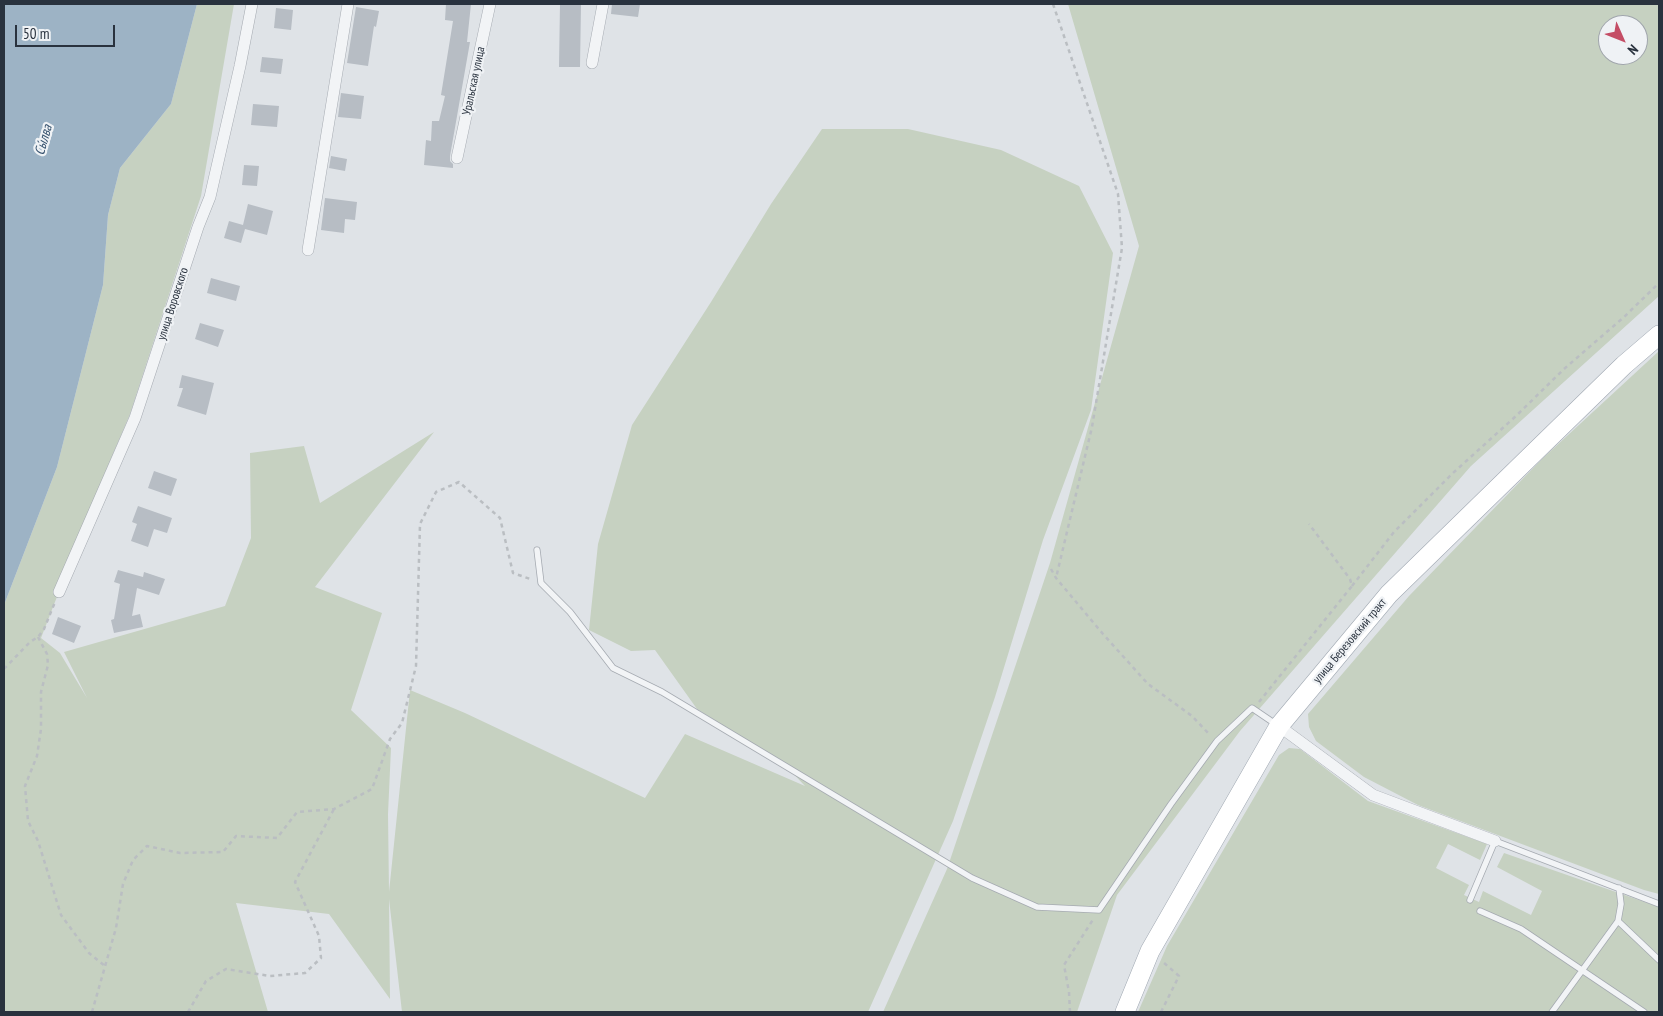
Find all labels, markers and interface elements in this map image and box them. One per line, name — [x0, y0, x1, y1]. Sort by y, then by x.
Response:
scale bar — [18, 15, 118, 47]
north arrow — [1598, 15, 1648, 65]
text: 50 m — [23, 24, 49, 43]
text: N — [1624, 41, 1642, 59]
street label: Уральская улица — [460, 45, 488, 117]
water label: Сы́лва — [32, 123, 56, 157]
street label: улица Воровского — [154, 266, 192, 342]
street label: улица Березовский тракт — [1310, 596, 1390, 686]

